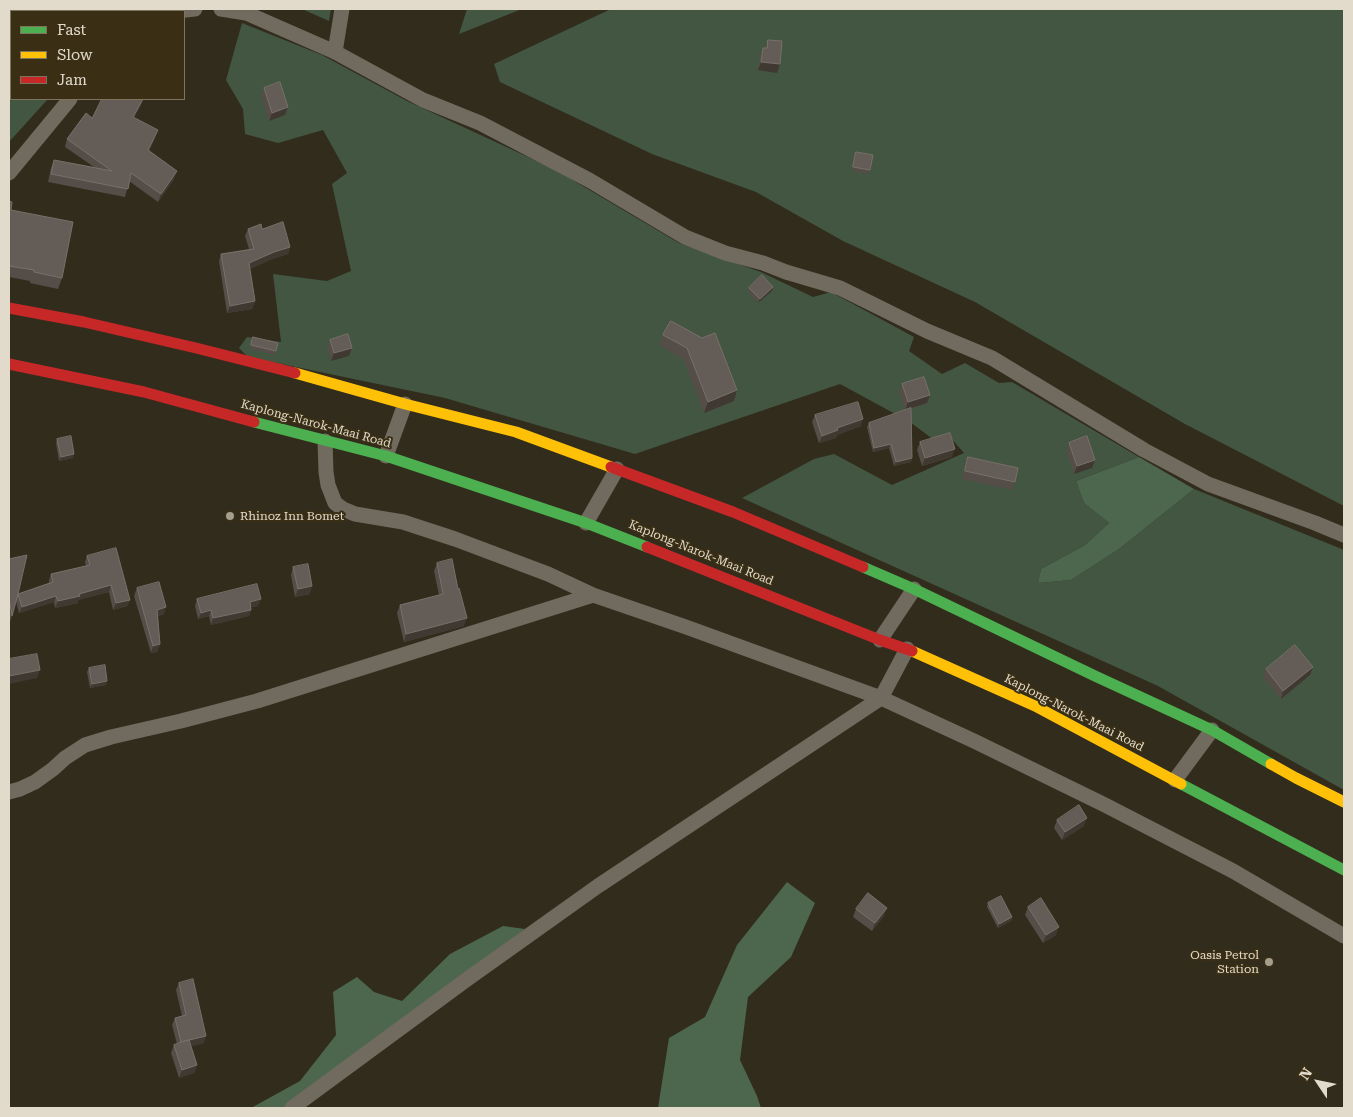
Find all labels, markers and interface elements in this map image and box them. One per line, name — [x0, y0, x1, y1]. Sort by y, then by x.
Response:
legend — [10, 10, 185, 100]
text: Fast — [57, 21, 86, 39]
text: Slow — [57, 46, 92, 64]
text: Jam — [57, 71, 87, 89]
street label: Kaplong-Narok-Maai Road — [239, 397, 393, 451]
place label: Rhinoz Inn Bomet — [240, 509, 344, 523]
marker: Rhinoz Inn Bomet — [224, 510, 236, 522]
street label: Kaplong-Narok-Maai Road — [627, 517, 775, 589]
street label: Kaplong-Narok-Maai Road — [1002, 671, 1146, 755]
place label: Oasis Petrol Station — [1190, 948, 1259, 976]
marker: Oasis Petrol Station — [1263, 956, 1275, 968]
north arrow — [1293, 1057, 1343, 1107]
text: N — [1296, 1065, 1315, 1083]

